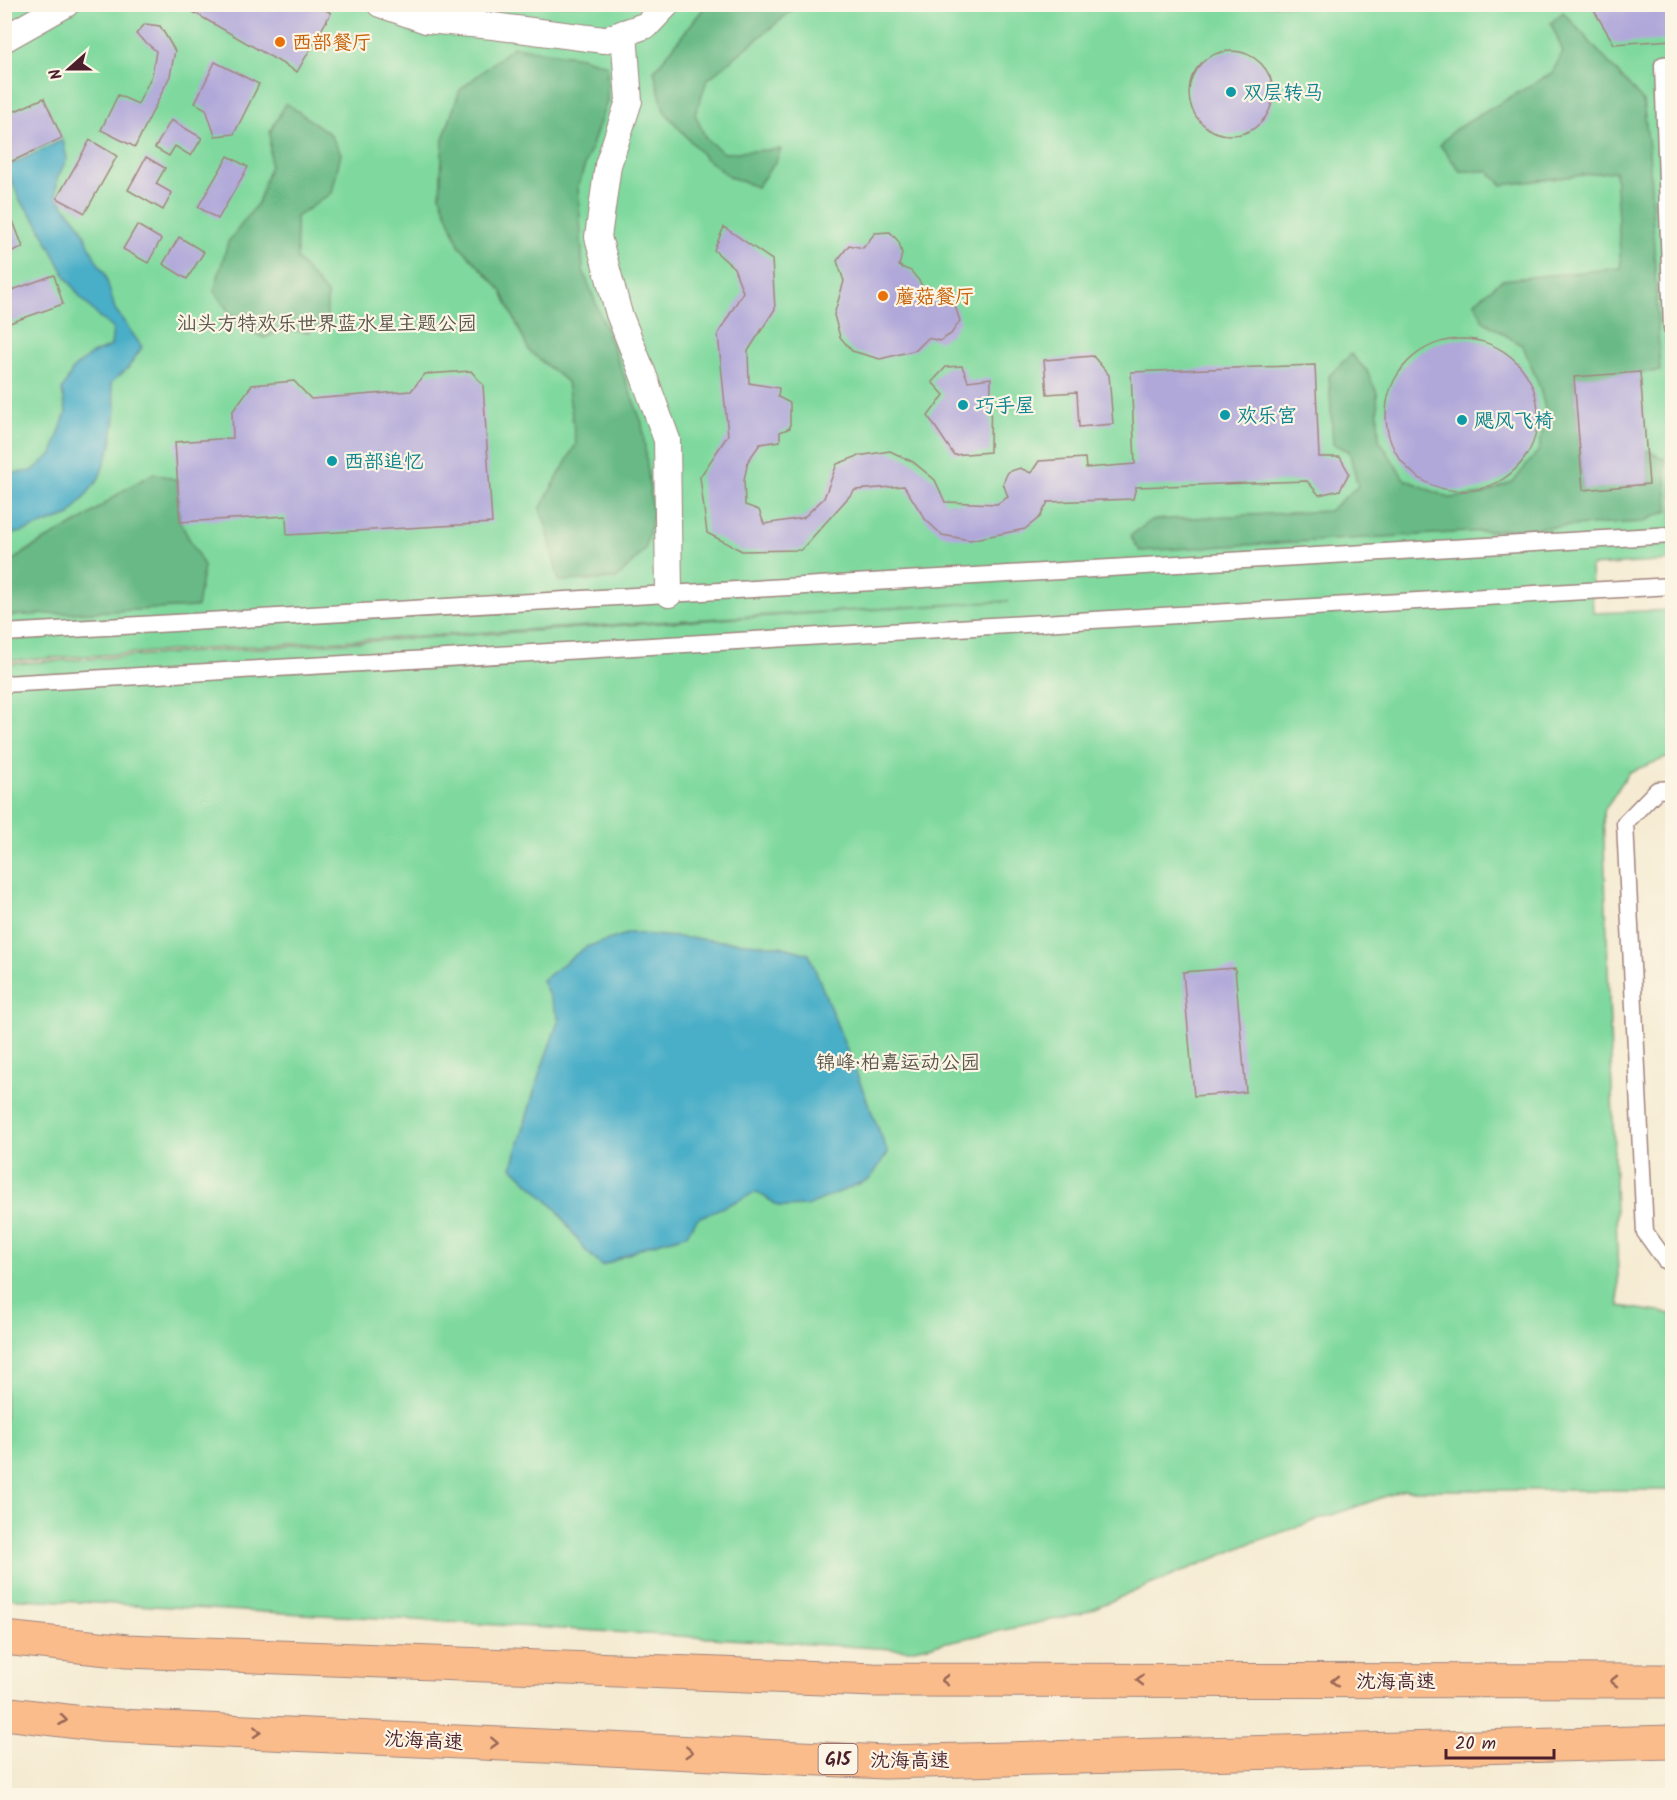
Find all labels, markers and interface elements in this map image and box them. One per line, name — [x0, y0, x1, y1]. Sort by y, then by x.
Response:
place label: 西部餐厅 — [292, 28, 372, 60]
marker: 西部餐厅 — [273, 35, 287, 49]
north arrow — [39, 39, 99, 99]
text: N — [43, 65, 70, 83]
place label: 双层转马 — [1243, 78, 1323, 110]
marker: 双层转马 — [1224, 85, 1238, 99]
place label: 蘑菇餐厅 — [895, 282, 975, 314]
marker: 蘑菇餐厅 — [876, 289, 890, 303]
park label: 汕头方特欢乐世界蓝水星主题公园 — [177, 309, 477, 341]
place label: 巧手屋 — [975, 391, 1035, 423]
marker: 巧手屋 — [956, 398, 970, 412]
place label: 欢乐宫 — [1237, 401, 1297, 433]
place label: 飓风飞椅 — [1474, 406, 1554, 438]
marker: 欢乐宫 — [1218, 408, 1232, 422]
marker: 飓风飞椅 — [1455, 413, 1469, 427]
place label: 西部追忆 — [344, 447, 424, 479]
marker: 西部追忆 — [325, 454, 339, 468]
park label: 锦峰·柏嘉运动公园 — [816, 1048, 980, 1080]
street label: 沈海高速 — [1356, 1667, 1436, 1699]
one-way arrow — [941, 1674, 950, 1686]
one-way arrow — [1136, 1674, 1145, 1686]
one-way arrow — [1331, 1675, 1340, 1687]
one-way arrow — [1610, 1675, 1619, 1687]
one-way arrow — [58, 1713, 67, 1726]
scale bar — [1446, 1722, 1554, 1760]
street label: 沈海高速 — [383, 1724, 465, 1760]
one-way arrow — [253, 1726, 262, 1739]
text: 20 m — [1455, 1730, 1496, 1759]
one-way arrow — [489, 1737, 498, 1750]
road number: G15 — [818, 1744, 858, 1774]
one-way arrow — [684, 1746, 693, 1759]
street label: 沈海高速 — [870, 1746, 950, 1778]

